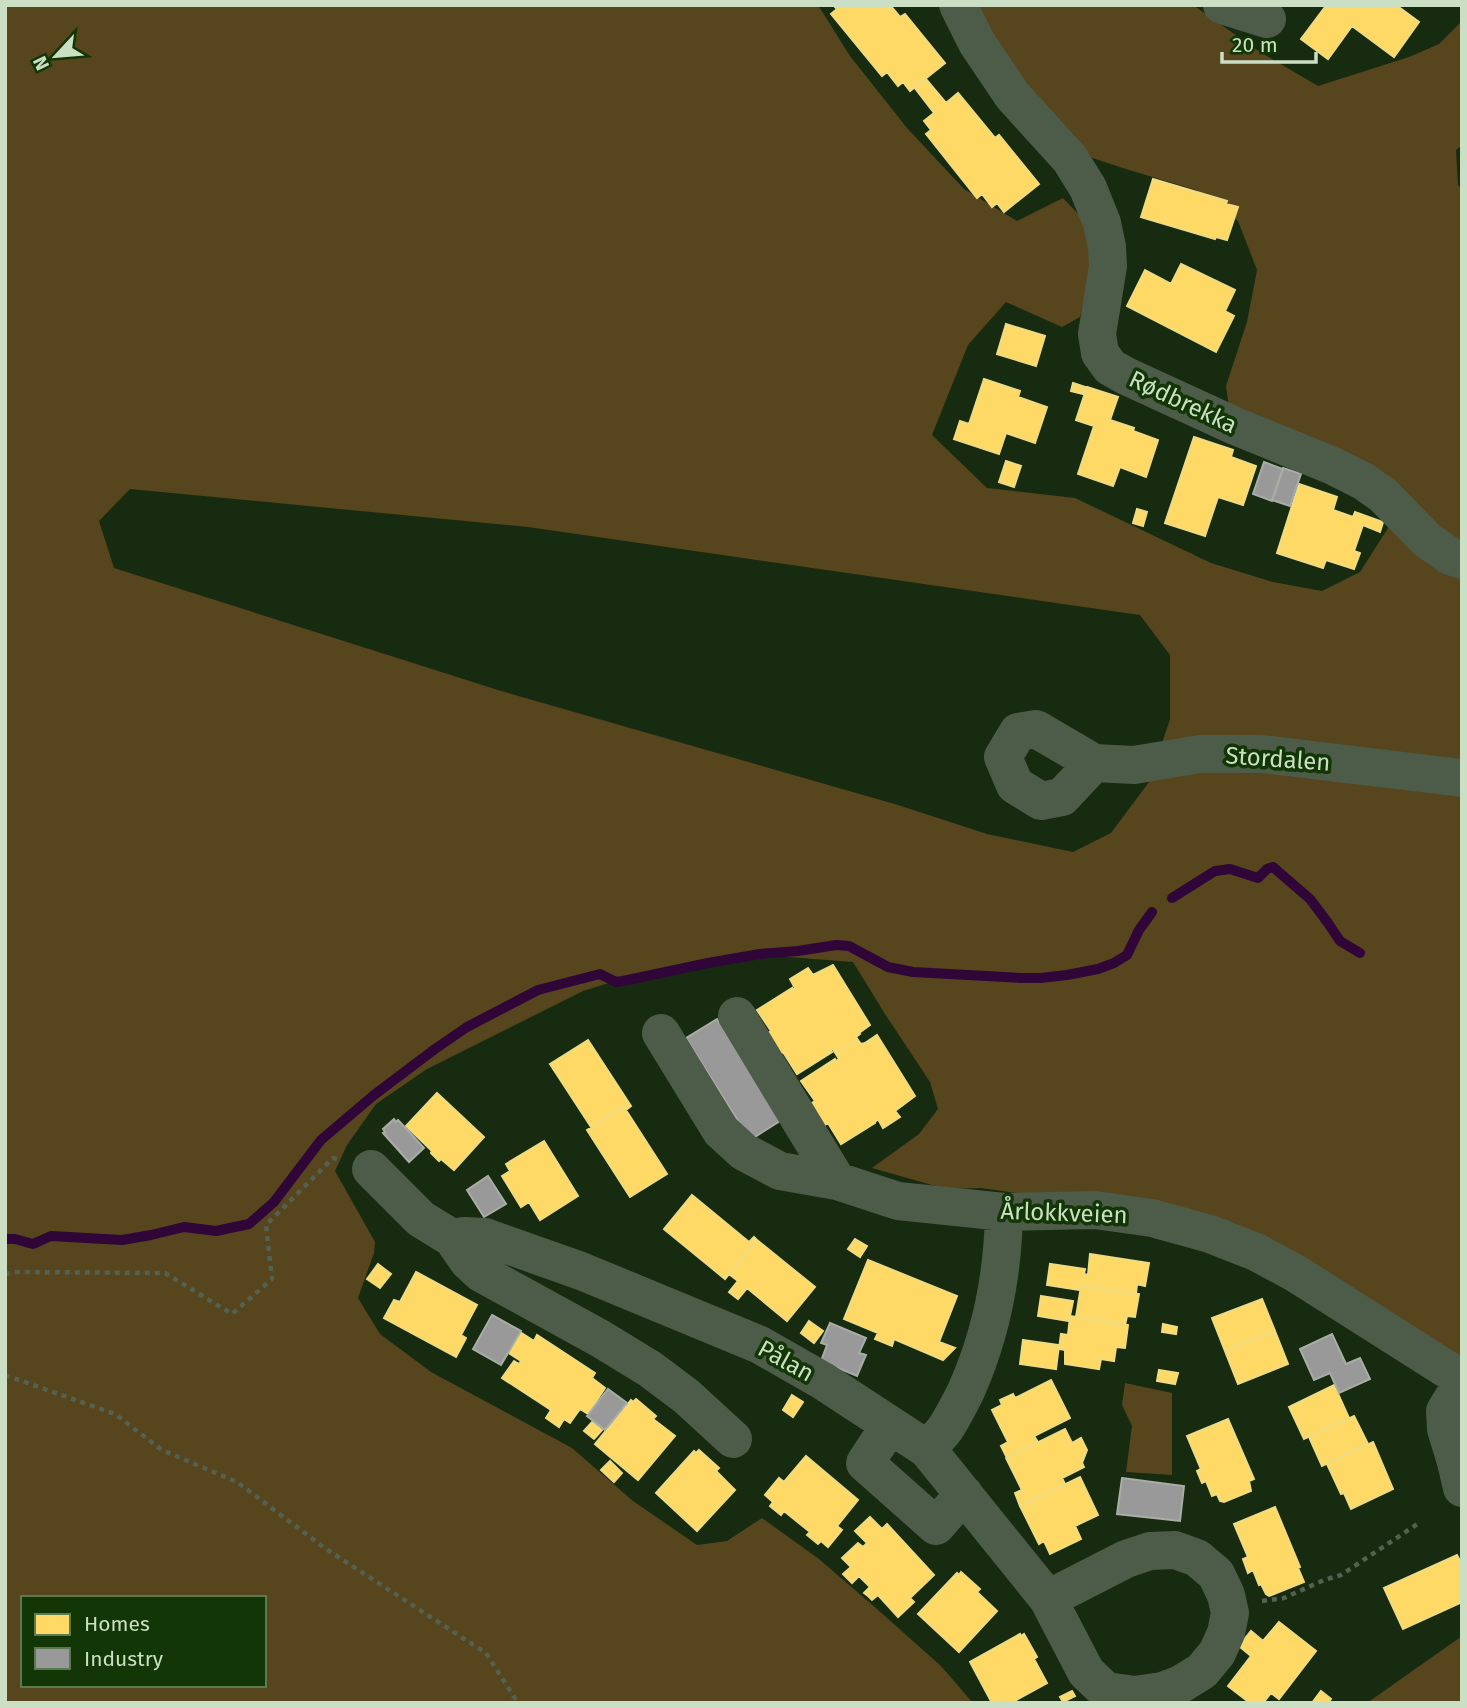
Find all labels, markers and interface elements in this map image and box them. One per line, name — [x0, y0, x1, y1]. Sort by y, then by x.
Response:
north arrow — [21, 21, 91, 91]
scale bar — [1222, 21, 1316, 65]
text: 20 m — [1232, 32, 1278, 58]
text: N — [28, 53, 54, 74]
street label: Rødbrekka — [1125, 365, 1241, 439]
street label: Stordalen — [1225, 741, 1331, 777]
street label: Årlokkveien — [1000, 1196, 1128, 1229]
street label: Pålan — [753, 1334, 819, 1388]
legend — [21, 1596, 266, 1687]
text: Homes — [84, 1611, 150, 1637]
text: Industry — [84, 1646, 164, 1672]

